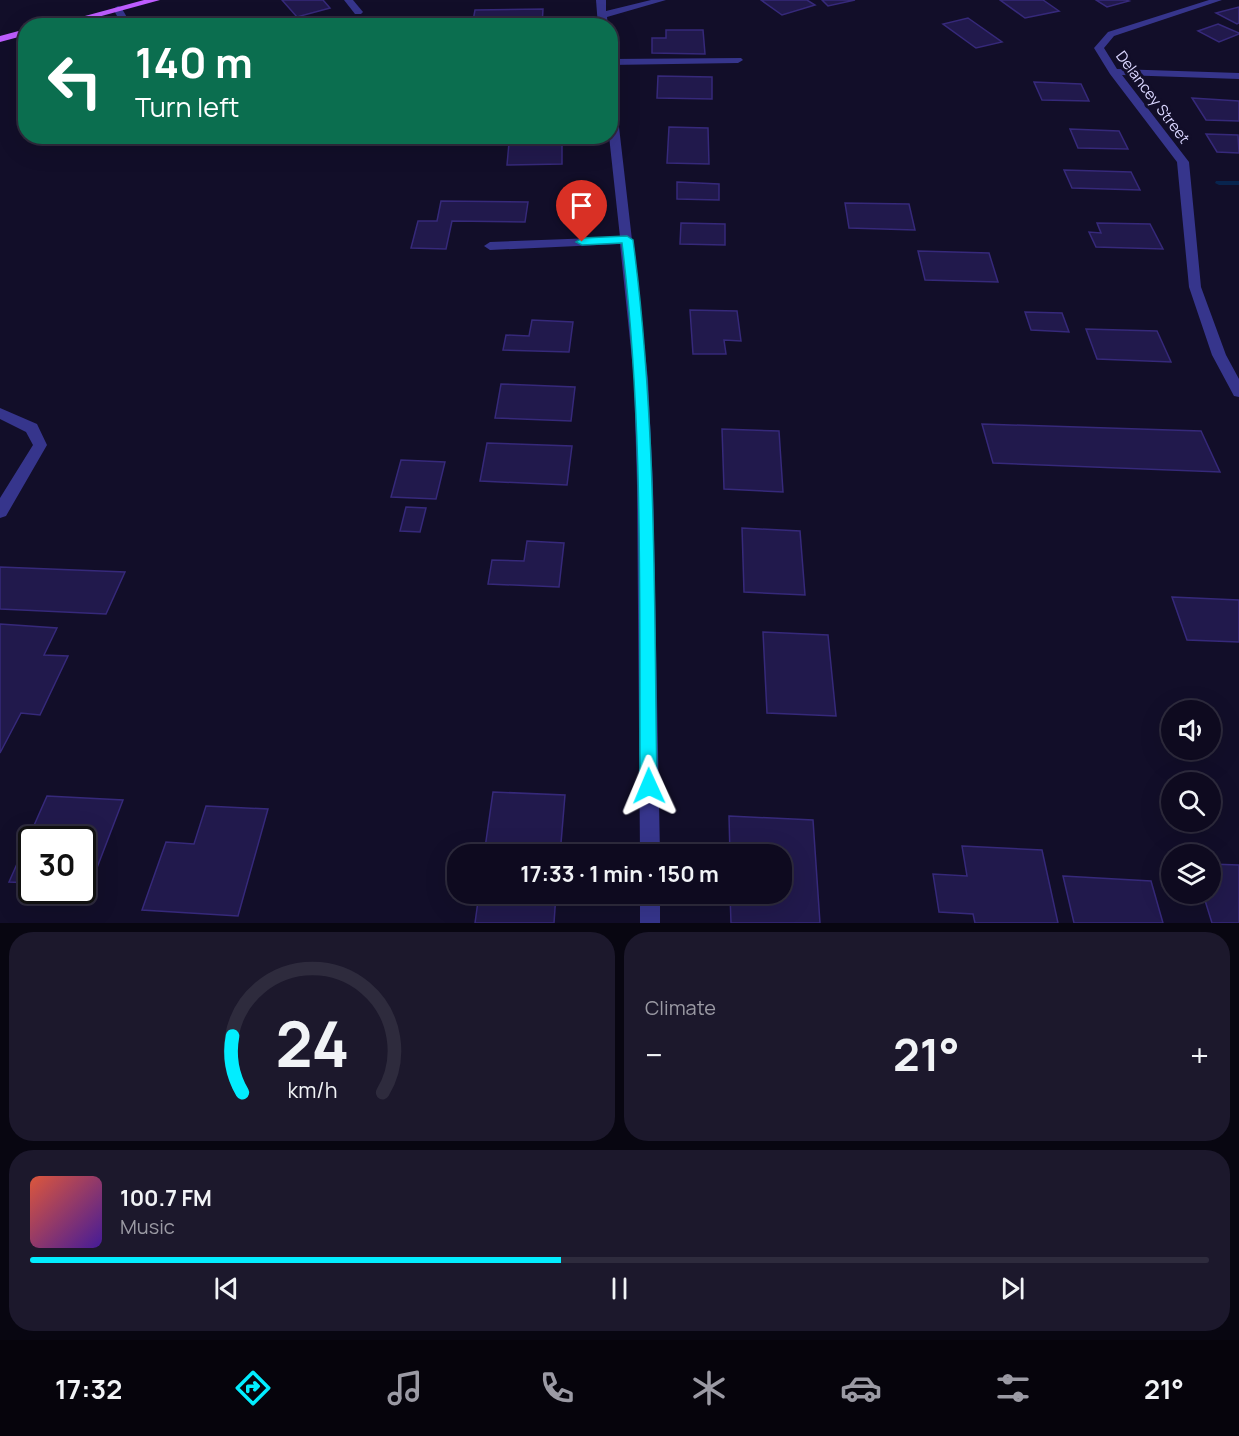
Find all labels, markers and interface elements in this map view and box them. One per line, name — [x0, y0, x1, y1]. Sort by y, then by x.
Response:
text: 140 m — [135, 33, 253, 91]
icon: left — [36, 42, 114, 120]
street label: Delancey Street — [1111, 46, 1195, 148]
text: Turn left — [135, 88, 239, 125]
pin — [556, 180, 607, 242]
icon: arrive — [565, 189, 598, 222]
map controls — [1161, 700, 1221, 904]
button: sound — [1161, 700, 1221, 760]
position arrow — [617, 754, 681, 818]
button: search — [1161, 772, 1221, 832]
speed limit sign: 30 — [18, 826, 96, 904]
button: layers — [1161, 844, 1221, 904]
text: 17:33 · 1 min · 150 m — [520, 859, 719, 889]
text: Climate — [645, 994, 716, 1021]
text: 24 — [275, 1000, 349, 1086]
text: 21° — [893, 1023, 960, 1085]
text: − — [645, 1032, 663, 1077]
text: + — [1190, 1032, 1209, 1077]
text: km/h — [287, 1076, 337, 1105]
text: 100.7 FM — [120, 1183, 212, 1213]
text: Music — [120, 1213, 175, 1240]
icon: previous — [210, 1272, 243, 1305]
icon: pause — [603, 1272, 636, 1305]
icon: next — [996, 1272, 1029, 1305]
icon: directions — [232, 1367, 274, 1409]
icon: music — [384, 1367, 426, 1409]
icon: phone — [536, 1367, 578, 1409]
icon: climate — [688, 1367, 730, 1409]
icon: car — [840, 1367, 882, 1409]
icon: filters — [992, 1367, 1034, 1409]
text: 17:32 — [55, 1370, 122, 1407]
text: 21° — [1144, 1370, 1184, 1407]

